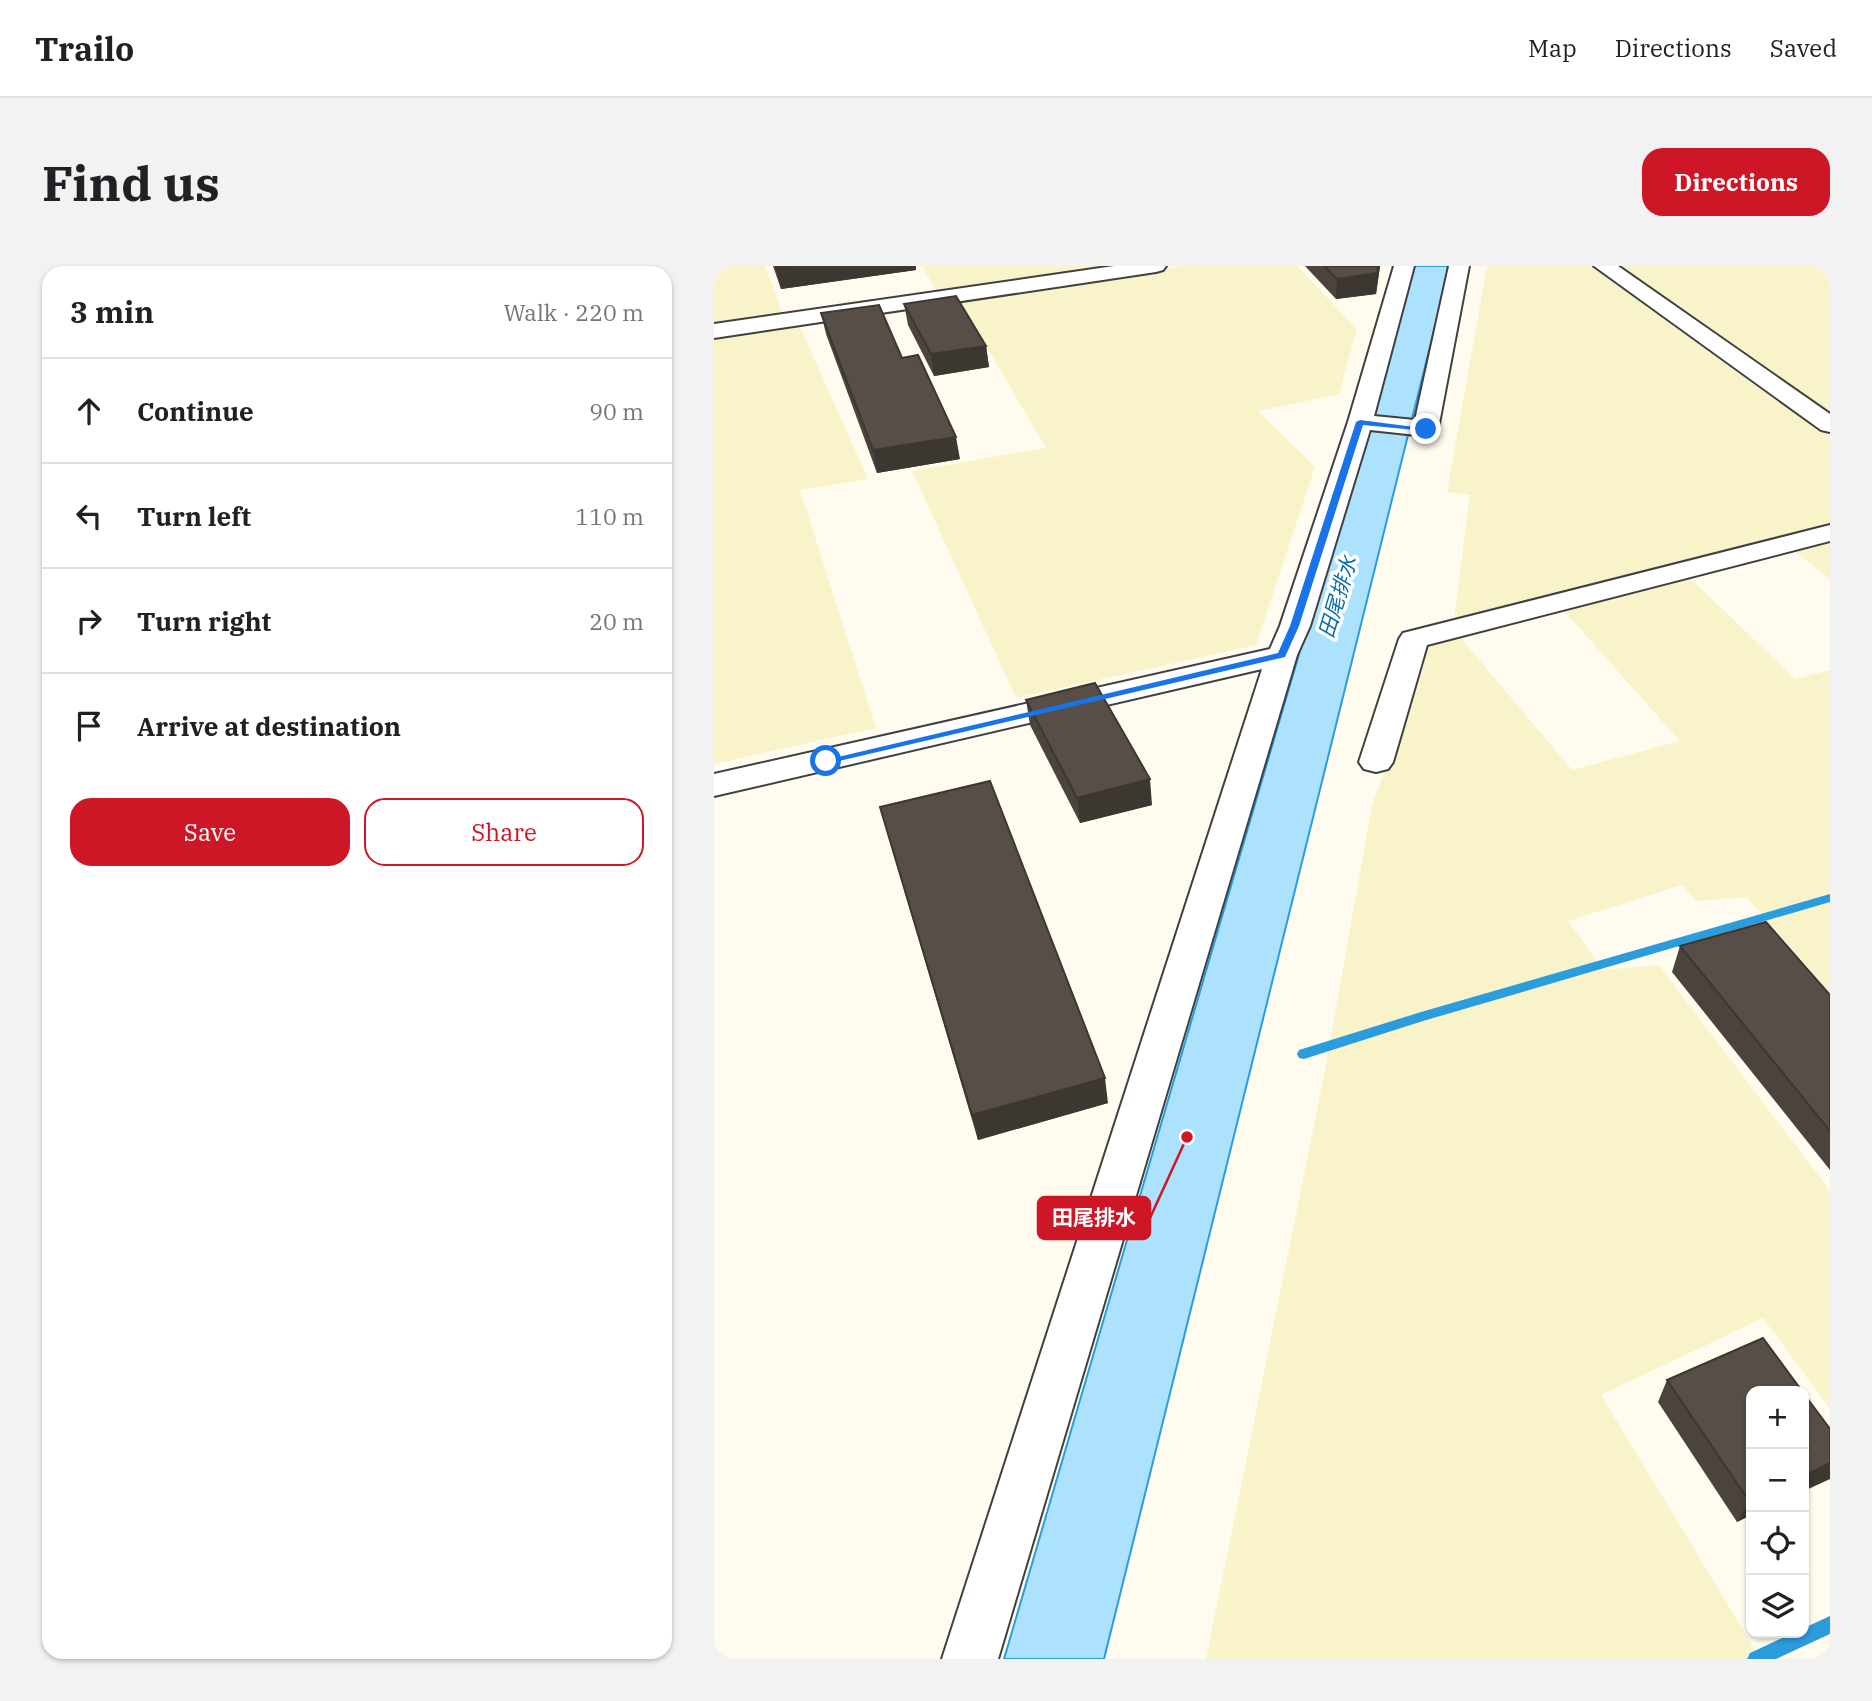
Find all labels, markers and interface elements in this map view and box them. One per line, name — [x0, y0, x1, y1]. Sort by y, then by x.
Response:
text: Trailo — [35, 27, 134, 70]
text: Map — [1528, 32, 1577, 64]
text: Directions — [1615, 32, 1732, 64]
text: Saved — [1770, 32, 1837, 64]
button: Directions — [1642, 148, 1830, 216]
text: Find us — [42, 151, 220, 214]
text: 3 min — [70, 292, 154, 331]
text: Walk · 220 m — [503, 297, 644, 327]
icon: ahead — [70, 392, 108, 430]
text: Continue — [137, 394, 254, 428]
text: 90 m — [589, 396, 644, 426]
route end — [1410, 413, 1441, 444]
icon: left — [70, 497, 108, 535]
text: Turn left — [137, 499, 251, 533]
text: 110 m — [575, 501, 644, 531]
water label: 田尾排水 — [1311, 551, 1363, 641]
icon: right — [70, 602, 108, 640]
text: Turn right — [137, 604, 271, 638]
text: 20 m — [589, 606, 644, 636]
icon: arrive — [70, 707, 108, 745]
text: Arrive at destination — [137, 709, 401, 743]
route start — [810, 745, 841, 776]
button: Save — [70, 798, 350, 866]
button: Share — [364, 798, 644, 866]
callout: 田尾排水 — [1038, 1197, 1150, 1239]
text: 田尾排水 — [1052, 1203, 1136, 1231]
map controls — [1746, 1386, 1809, 1638]
button: + — [1746, 1386, 1809, 1449]
button: − — [1746, 1449, 1809, 1512]
button: locate — [1746, 1512, 1809, 1575]
button: layers — [1746, 1575, 1809, 1638]

